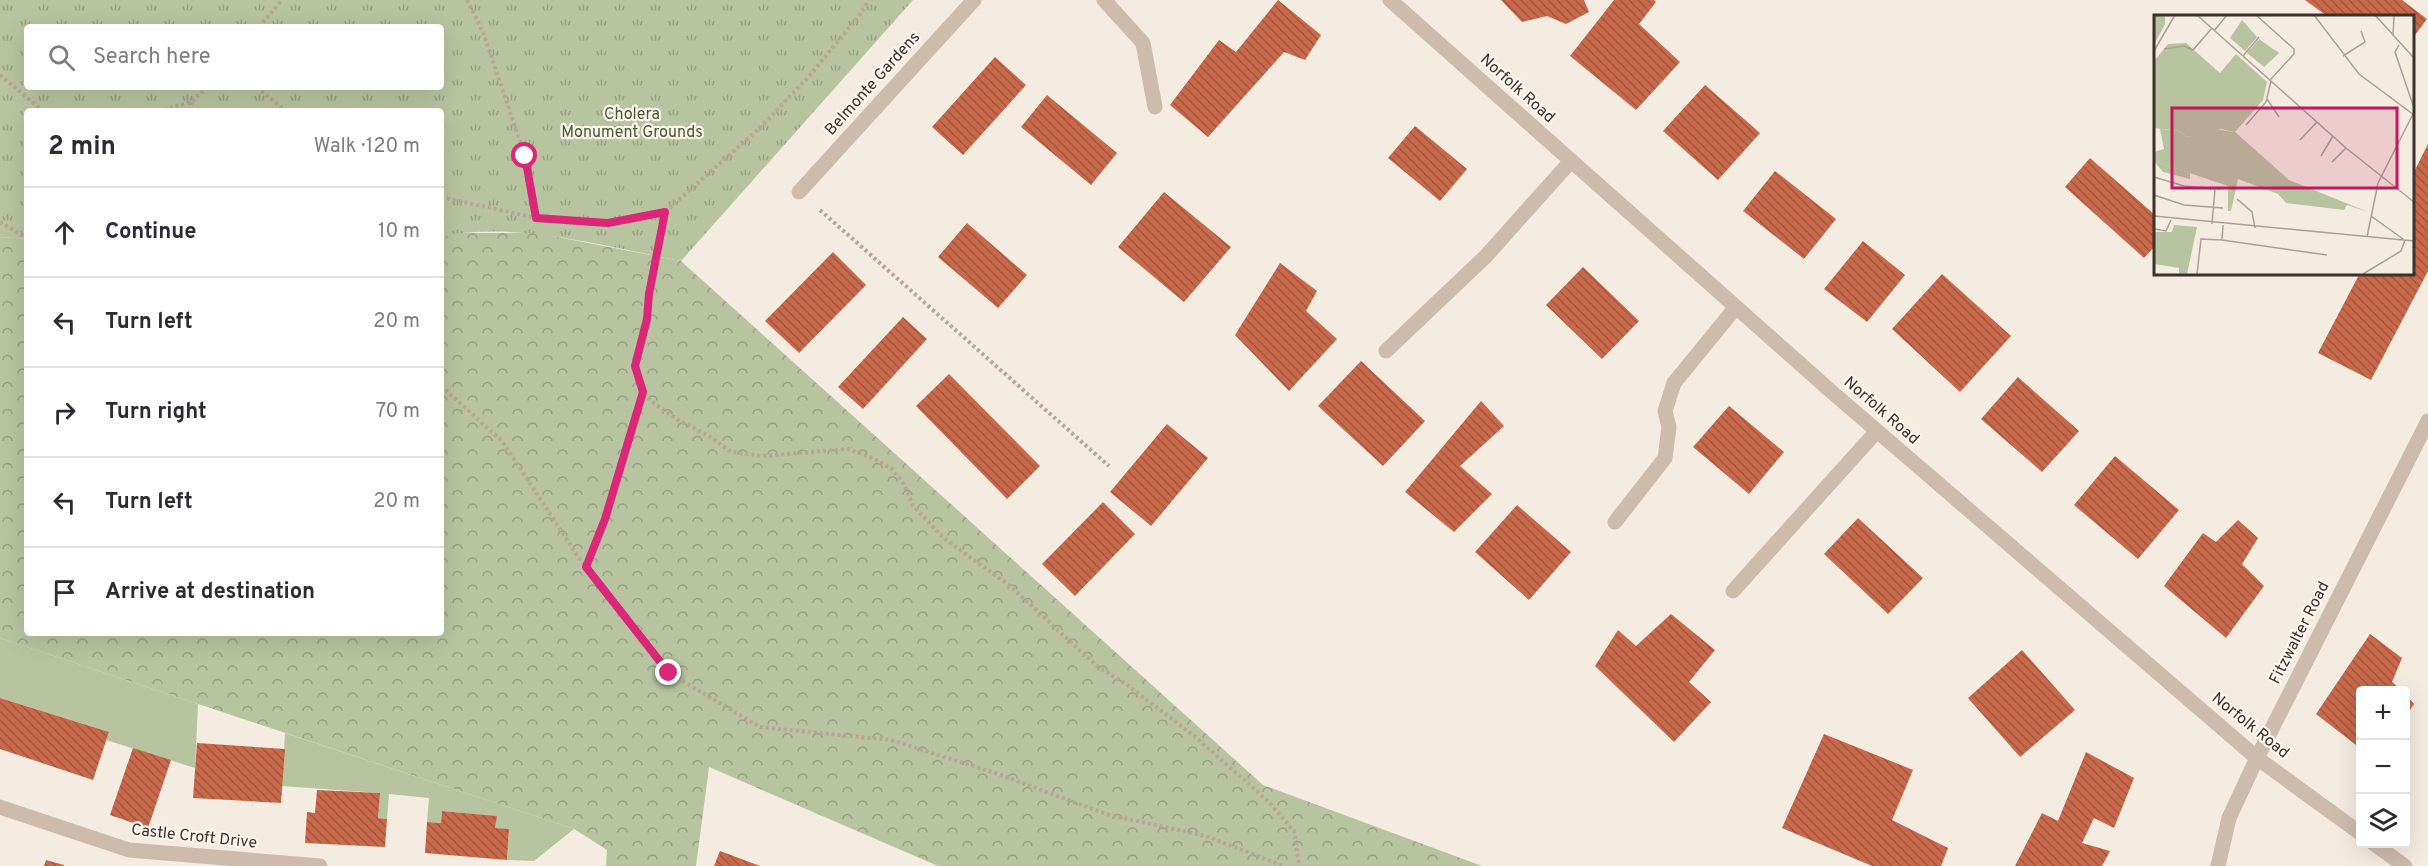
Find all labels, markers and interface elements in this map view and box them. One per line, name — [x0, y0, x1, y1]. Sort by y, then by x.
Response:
inset map — [2154, 15, 2413, 274]
search box — [24, 24, 444, 90]
street label: Belmonte Gardens — [821, 28, 925, 140]
icon: search — [45, 41, 78, 74]
text: Search here — [93, 44, 211, 71]
street label: Norfolk Road — [1475, 50, 1559, 128]
park label: Cholera Monument Grounds — [561, 105, 703, 143]
text: 2 min — [48, 131, 116, 164]
text: Walk · 120 m — [314, 134, 420, 160]
route start — [511, 142, 537, 168]
icon: ahead — [48, 216, 81, 249]
text: Continue — [105, 219, 196, 246]
text: 10 m — [378, 219, 420, 245]
icon: left — [48, 306, 81, 339]
text: Turn left — [105, 309, 193, 336]
text: 20 m — [373, 309, 420, 335]
street label: Norfolk Road — [1839, 373, 1923, 449]
icon: right — [48, 396, 81, 429]
text: Turn right — [105, 399, 207, 426]
text: 70 m — [376, 399, 420, 425]
icon: left — [48, 486, 81, 519]
text: Turn left — [105, 489, 193, 516]
text: 20 m — [373, 489, 420, 515]
icon: arrive — [48, 576, 81, 609]
street label: Fitzwalter Road — [2266, 578, 2334, 688]
text: Arrive at destination — [105, 579, 315, 606]
route end — [655, 659, 681, 685]
map controls — [2356, 686, 2410, 848]
button: + — [2356, 686, 2410, 740]
street label: Norfolk Road — [2207, 689, 2293, 763]
button: − — [2356, 740, 2410, 794]
button: layers — [2356, 794, 2410, 848]
street label: Castle Croft Drive — [130, 820, 258, 854]

